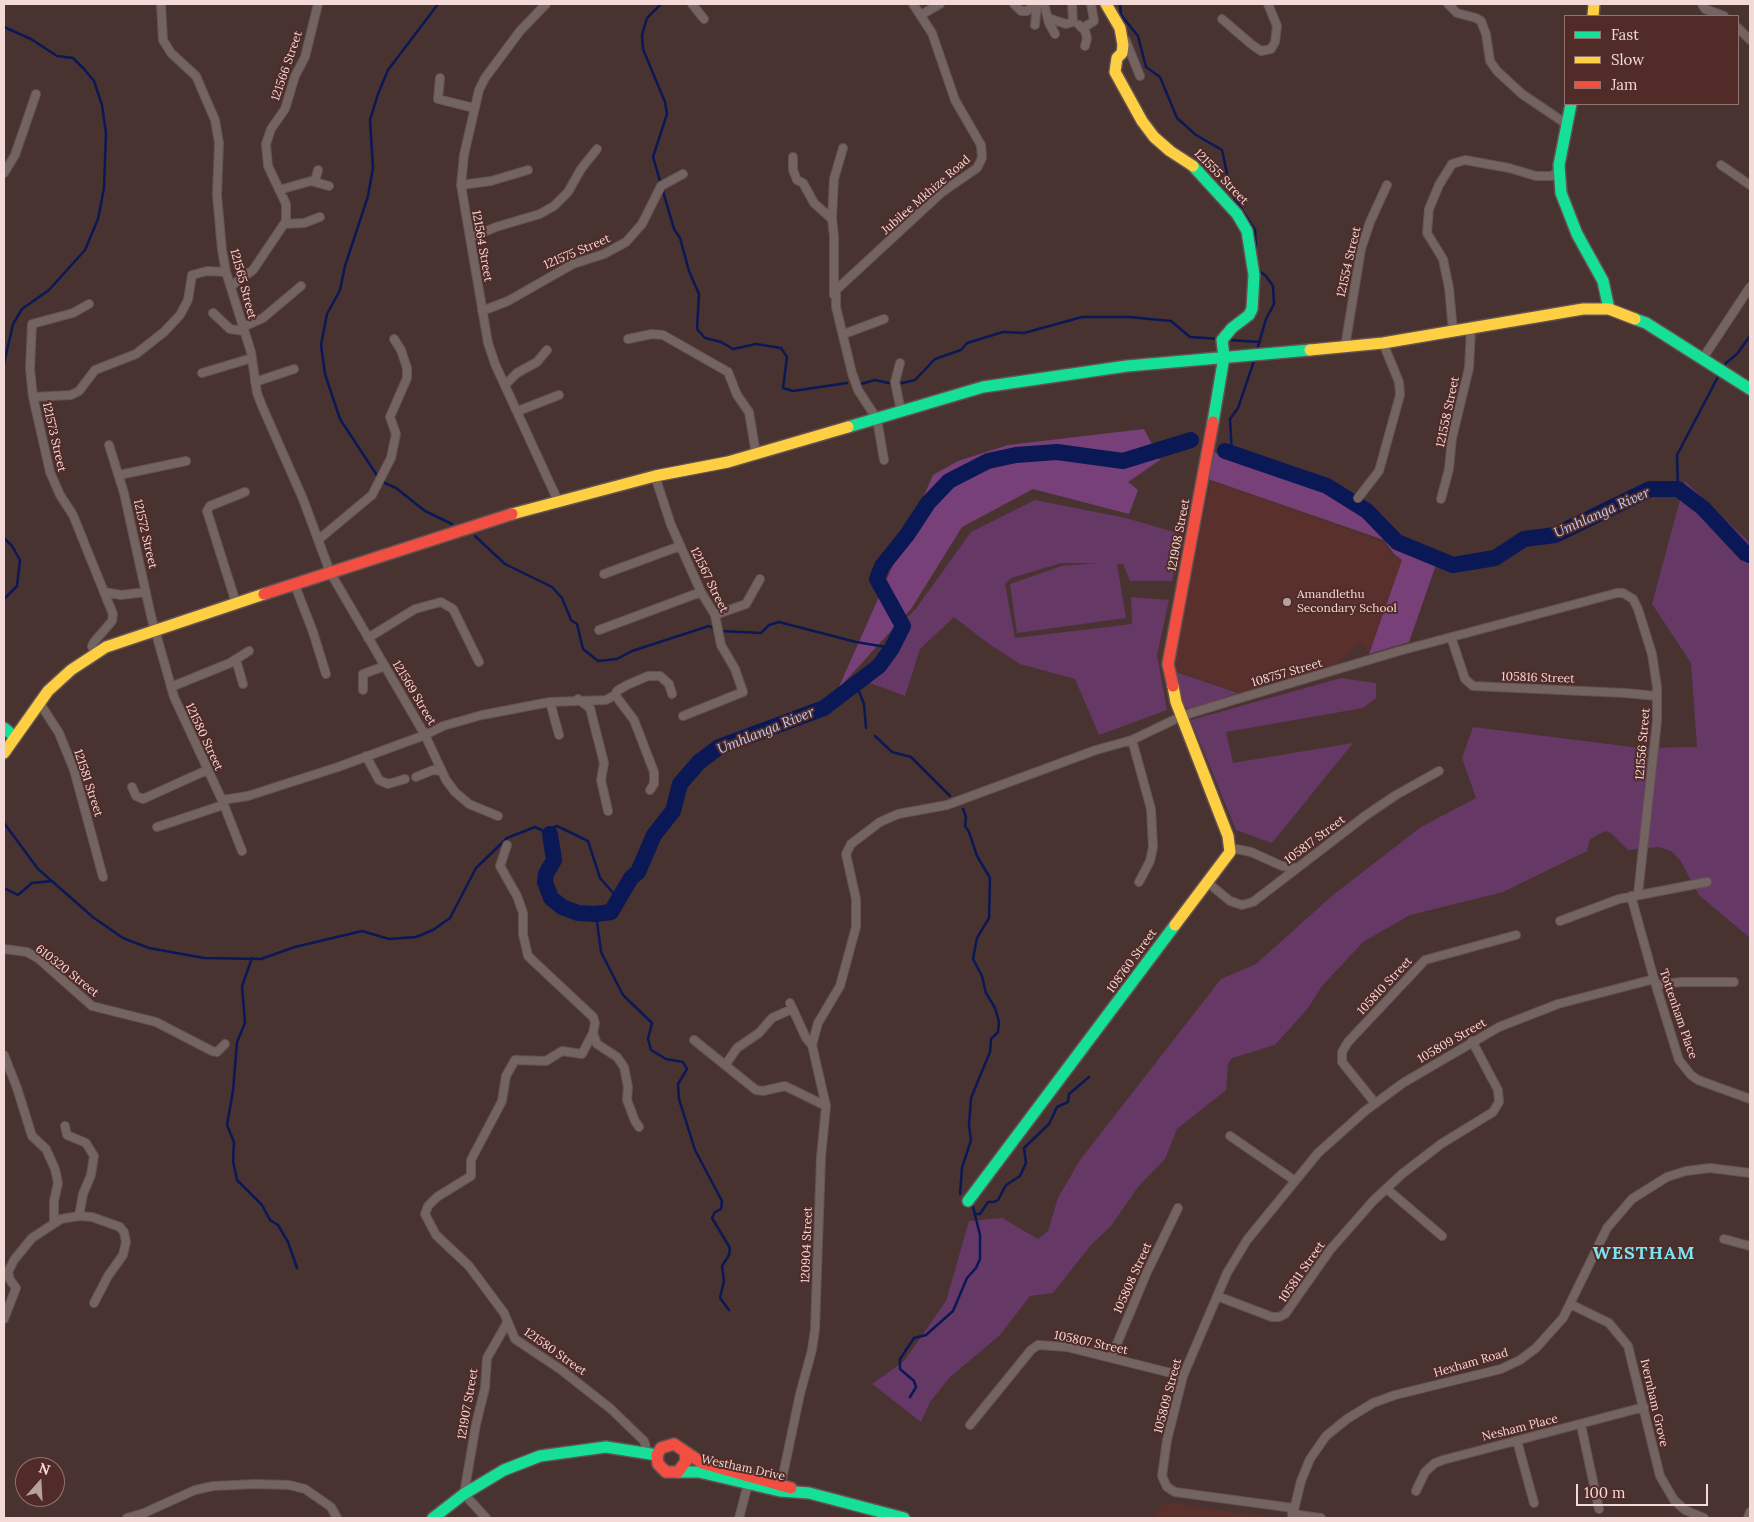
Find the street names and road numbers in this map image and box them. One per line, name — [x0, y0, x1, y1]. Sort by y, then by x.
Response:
street label: 121566 Street — [268, 29, 306, 103]
street label: 121555 Street — [1191, 146, 1251, 208]
street label: Jubilee Mkhize Road — [879, 153, 973, 237]
street label: 121564 Street — [469, 209, 495, 283]
street label: 121554 Street — [1334, 225, 1364, 299]
street label: 121575 Street — [542, 232, 612, 272]
street label: 121565 Street — [227, 247, 259, 321]
street label: 121558 Street — [1433, 375, 1463, 449]
street label: 121573 Street — [39, 401, 69, 473]
street label: 121572 Street — [130, 498, 160, 570]
street label: 121908 Street — [1165, 498, 1193, 572]
street label: 121567 Street — [687, 545, 731, 615]
street label: 108757 Street — [1250, 656, 1324, 690]
street label: 121569 Street — [389, 658, 439, 728]
street label: 105816 Street — [1501, 670, 1575, 686]
street label: 121580 Street — [182, 701, 226, 773]
street label: 121556 Street — [1633, 707, 1653, 781]
street label: 121581 Street — [70, 747, 106, 819]
street label: 105817 Street — [1282, 813, 1348, 867]
street label: 108760 Street — [1104, 926, 1160, 996]
street label: 610320 Street — [32, 942, 102, 1000]
street label: 105810 Street — [1354, 954, 1416, 1018]
street label: Tottenham Place — [1656, 967, 1700, 1061]
street label: 105809 Street — [1415, 1016, 1489, 1066]
street label: 120904 Street — [798, 1207, 816, 1283]
street label: 105811 Street — [1276, 1239, 1328, 1305]
street label: 105808 Street — [1111, 1240, 1155, 1316]
street label: 121580 Street — [521, 1325, 589, 1379]
street label: 105807 Street — [1053, 1328, 1129, 1358]
street label: Hexham Road — [1432, 1345, 1510, 1381]
street label: 105809 Street — [1151, 1357, 1185, 1435]
street label: Ivernham Grove — [1637, 1358, 1671, 1448]
street label: 121907 Street — [455, 1367, 481, 1441]
street label: Nesham Place — [1480, 1412, 1560, 1444]
street label: Westham Drive — [700, 1452, 786, 1484]

